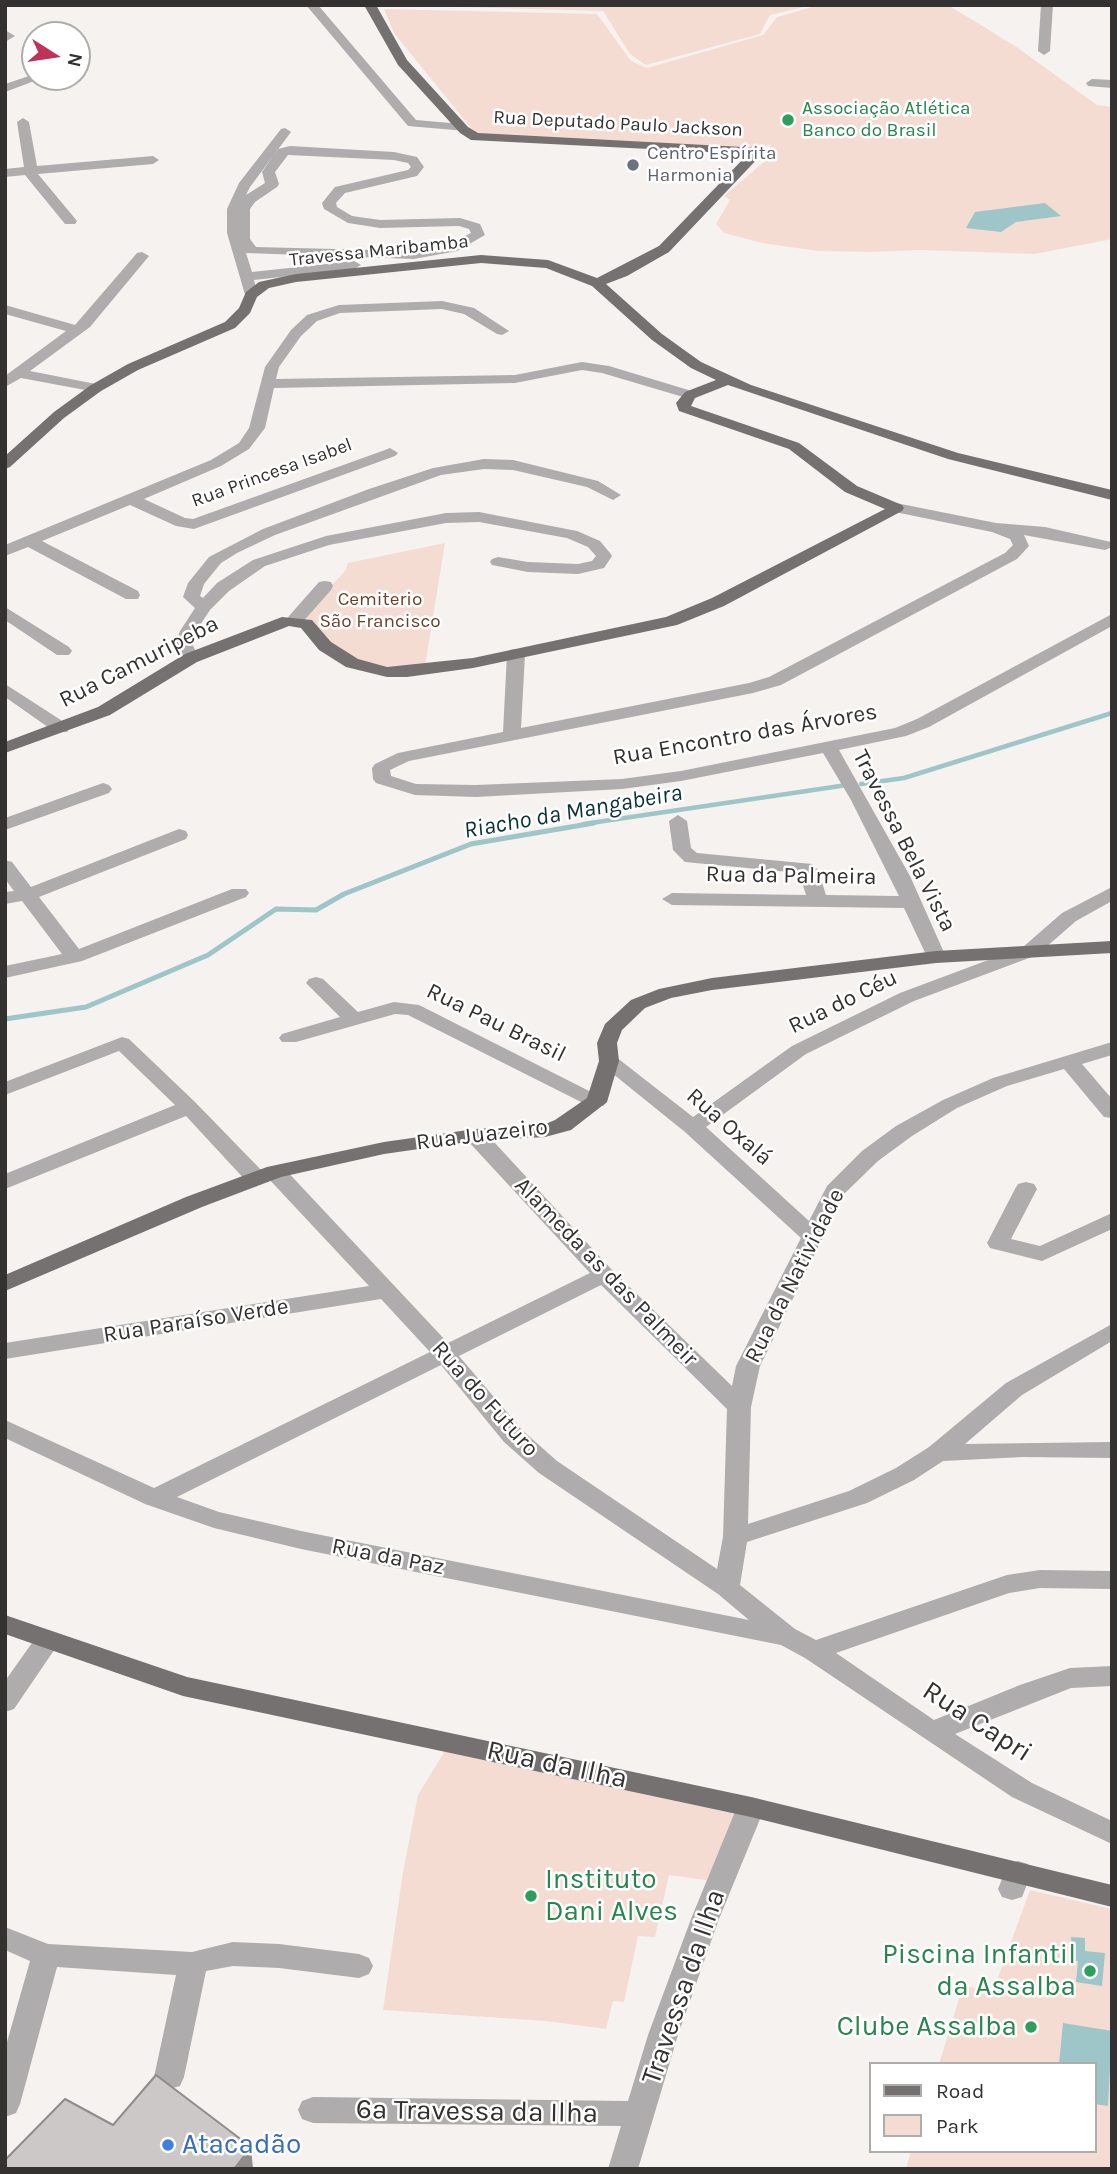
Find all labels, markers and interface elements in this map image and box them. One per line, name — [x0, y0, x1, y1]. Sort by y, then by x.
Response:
north arrow — [21, 21, 91, 91]
text: N — [62, 51, 87, 69]
place label: Associação Atlética Banco do Brasil — [802, 98, 971, 142]
street label: Rua Deputado Paulo Jackson — [493, 106, 743, 142]
marker: Associação Atlética Banco do Brasil — [780, 112, 796, 128]
place label: Centro Espírita Harmonia — [647, 143, 776, 187]
marker: Centro Espírita Harmonia — [625, 157, 641, 173]
street label: Travessa Maribamba — [288, 230, 470, 272]
street label: Rua Princesa Isabel — [189, 433, 355, 513]
park label: Cemiterio São Francisco — [319, 589, 441, 633]
street label: Rua Camuripeba — [55, 610, 223, 714]
street label: Rua Encontro das Árvores — [611, 698, 879, 772]
street label: Travessa Bela Vista — [846, 745, 962, 937]
water label: Riacho da Mangabeira — [462, 779, 684, 845]
street label: Rua da Palmeira — [705, 861, 877, 891]
street label: Rua do Céu — [784, 964, 902, 1040]
street label: Rua Pau Brasil — [422, 977, 570, 1069]
street label: Rua Oxalá — [681, 1082, 777, 1172]
street label: Rua Juazeiro — [415, 1113, 549, 1157]
street label: Alameda as das Palmeir — [509, 1172, 703, 1372]
street label: Rua da Natividade — [739, 1184, 851, 1368]
street label: Rua Paraíso Verde — [101, 1293, 291, 1349]
street label: Rua do Futuro — [426, 1335, 544, 1463]
street label: Rua da Paz — [329, 1533, 447, 1581]
street label: Rua Capri — [916, 1674, 1038, 1770]
street label: Rua da Ilha — [484, 1734, 630, 1796]
place label: Instituto Dani Alves — [545, 1863, 678, 1929]
street label: Travessa da Ilha — [635, 1885, 733, 2089]
marker: Instituto Dani Alves — [523, 1888, 539, 1904]
place label: Piscina Infantil da Assalba — [882, 1938, 1076, 2004]
marker: Piscina Infantil da Assalba — [1082, 1963, 1098, 1979]
place label: Clube Assalba — [837, 2010, 1017, 2044]
marker: Clube Assalba — [1023, 2019, 1039, 2035]
legend — [869, 2062, 1096, 2153]
text: Road — [936, 2079, 984, 2103]
street label: 6ª Travessa da Ilha — [356, 2093, 598, 2131]
text: Park — [936, 2114, 979, 2138]
place label: Atacadão — [182, 2128, 301, 2162]
marker: Atacadão — [160, 2137, 176, 2153]

